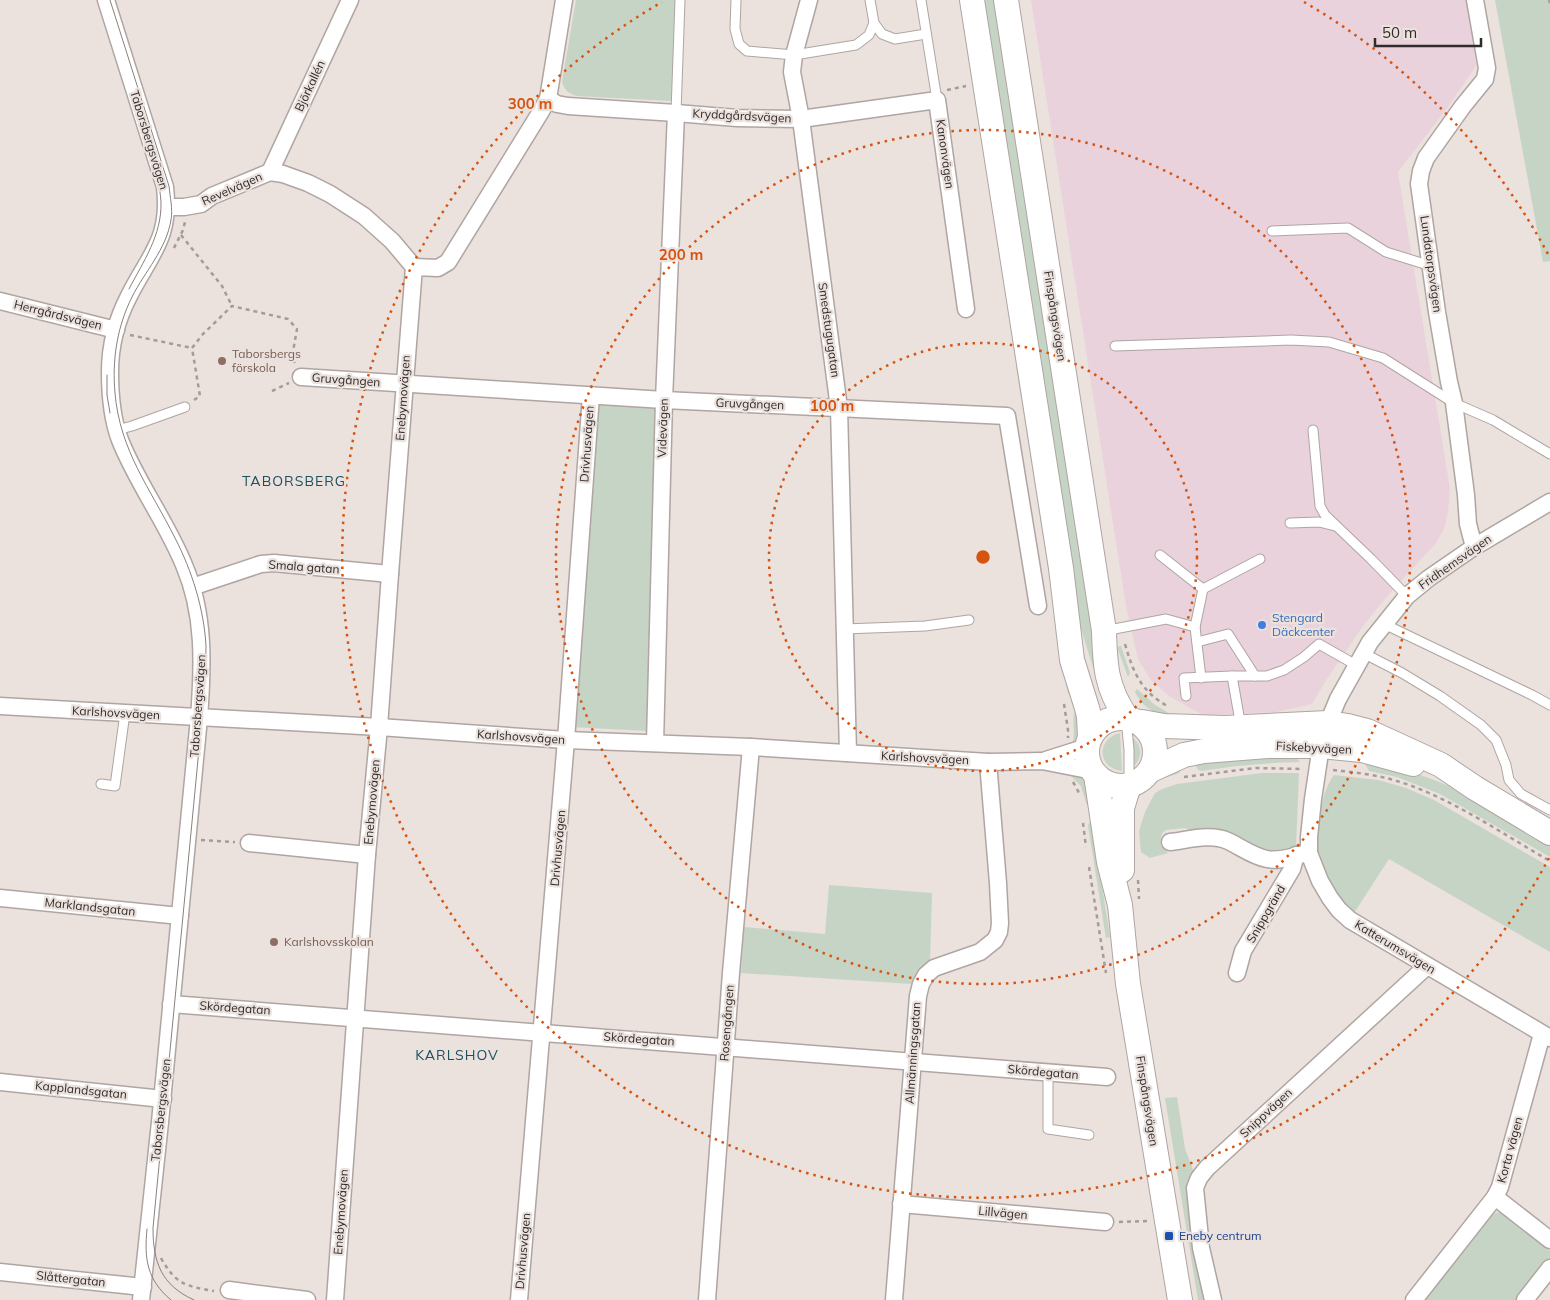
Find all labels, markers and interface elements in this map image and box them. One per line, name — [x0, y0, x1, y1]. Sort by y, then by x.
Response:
scale bar — [1375, 15, 1481, 47]
text: 50 m — [1382, 23, 1417, 42]
street label: Björkallén — [291, 58, 328, 114]
street label: Taborsbergsvägen — [127, 88, 172, 191]
text: 300 m — [508, 94, 552, 113]
street label: Kryddgårdsvägen — [692, 105, 792, 126]
street label: Kanonvägen — [933, 118, 958, 190]
street label: Revelvägen — [199, 169, 264, 209]
street label: Lundatorpsvägen — [1417, 215, 1446, 313]
text: 200 m — [659, 245, 703, 264]
street label: Finspångsvägen — [1041, 270, 1070, 362]
street label: Smedstugugatan — [815, 281, 844, 378]
street label: Herrgårdsvägen — [12, 296, 104, 333]
place label: Taborsbergs förskola — [232, 346, 301, 375]
marker: Taborsbergs förskola — [216, 355, 228, 367]
street label: Enebymovägen — [392, 355, 413, 441]
street label: Gruvgången — [311, 370, 381, 389]
street label: Gruvgången — [715, 395, 785, 412]
text: 100 m — [810, 396, 854, 415]
street label: Videvägen — [654, 398, 671, 458]
street label: Drivhusvägen — [576, 405, 597, 483]
district label: TABORSBERG — [242, 472, 346, 490]
street label: Fridhemsvägen — [1415, 531, 1494, 592]
centre of rings — [974, 548, 992, 566]
street label: Smala gatan — [268, 557, 340, 576]
place label: Stengard Däckcenter — [1272, 610, 1335, 639]
marker: Stengard Däckcenter — [1256, 619, 1268, 631]
street label: Taborsbergsvägen — [186, 654, 209, 758]
street label: Karlshovsvägen — [72, 703, 160, 722]
street label: Karlshovsvägen — [477, 726, 566, 747]
street label: Fiskebyvägen — [1276, 738, 1352, 757]
street label: Karlshovsvägen — [881, 748, 969, 767]
street label: Enebymovägen — [360, 759, 383, 845]
street label: Drivhusvägen — [547, 809, 568, 887]
street label: Snippgränd — [1243, 882, 1288, 946]
street label: Marklandsgatan — [44, 894, 136, 919]
street label: Katterumsvägen — [1352, 917, 1438, 977]
place label: Karlshovsskolan — [284, 934, 374, 949]
marker: Karlshovsskolan — [268, 936, 280, 948]
street label: Rosengången — [716, 984, 737, 1062]
street label: Skördegatan — [199, 998, 271, 1017]
street label: Allmänningsgatan — [901, 1001, 924, 1105]
street label: Skördegatan — [603, 1029, 675, 1048]
district label: KARLSHOV — [415, 1046, 499, 1064]
street label: Finspångsvägen — [1133, 1055, 1162, 1147]
street label: Taborsbergsvägen — [148, 1058, 173, 1162]
street label: Skördegatan — [1007, 1061, 1079, 1082]
street label: Kapplandsgatan — [34, 1077, 128, 1102]
street label: Snippvägen — [1236, 1085, 1295, 1141]
street label: Korta vägen — [1493, 1115, 1526, 1185]
street label: Enebymovägen — [330, 1169, 351, 1255]
street label: Lillvägen — [978, 1203, 1028, 1222]
street label: Drivhusvägen — [512, 1212, 533, 1290]
place label: Eneby centrum — [1179, 1228, 1262, 1243]
marker: Eneby centrum — [1163, 1230, 1175, 1242]
street label: Slåttergatan — [36, 1267, 106, 1290]

